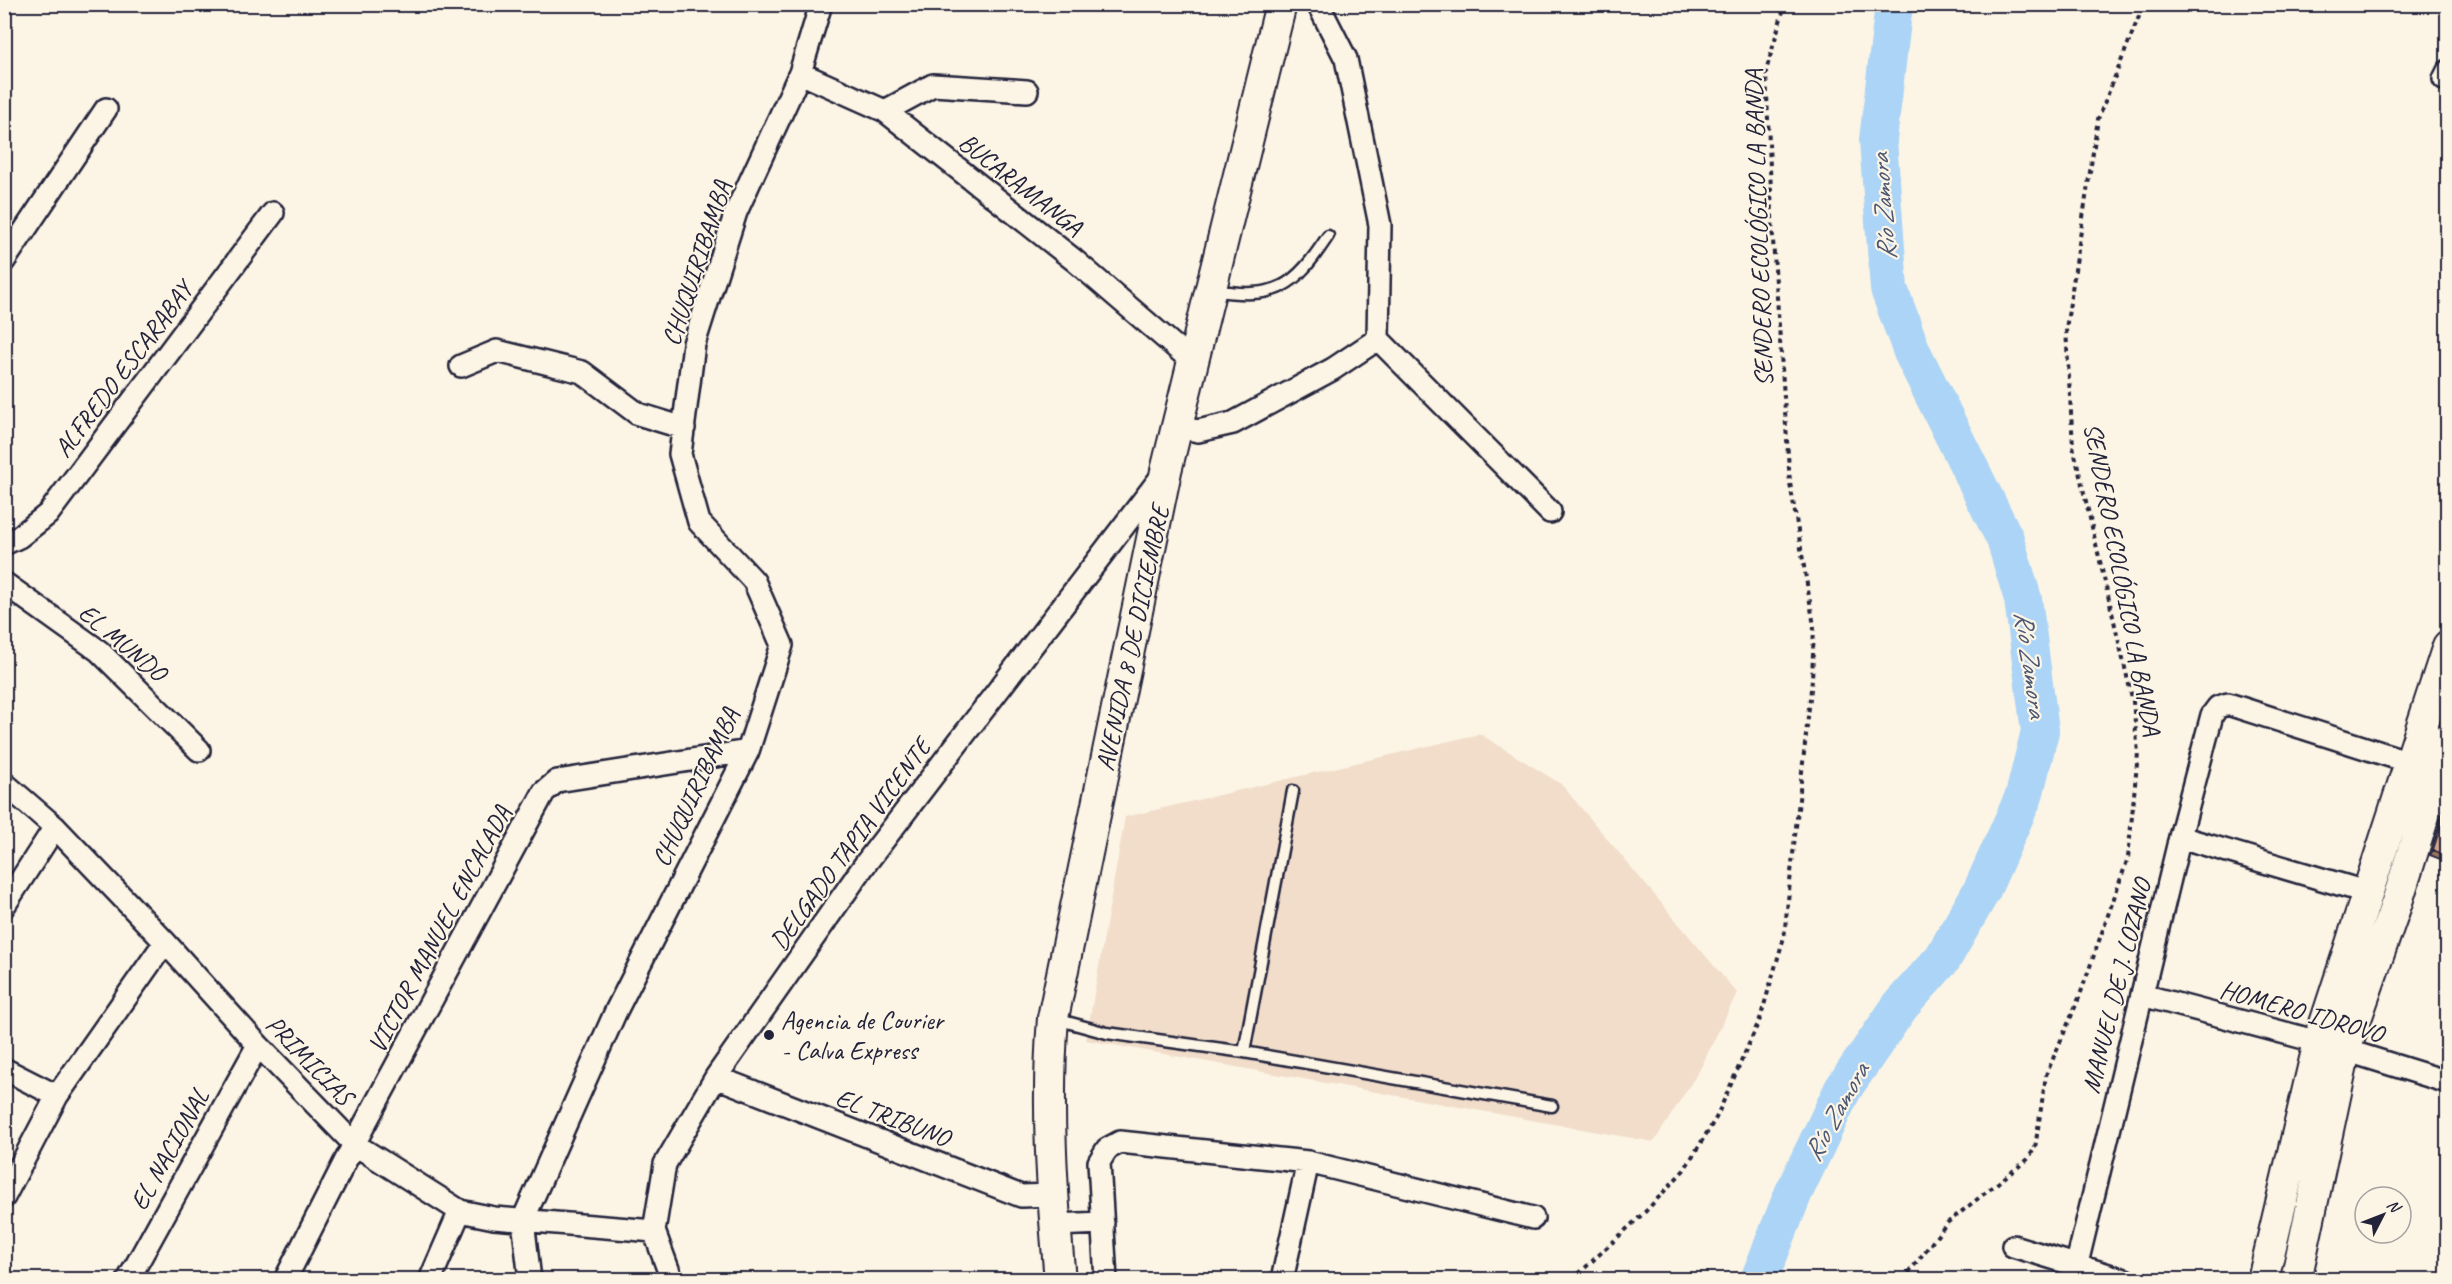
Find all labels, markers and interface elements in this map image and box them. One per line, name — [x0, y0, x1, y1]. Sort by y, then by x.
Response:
street label: SENDERO ECOLÓGICO LA BANDA — [1736, 68, 1781, 387]
street label: BUCARAMANGA — [952, 126, 1090, 244]
water label: Río Zamora — [1862, 150, 1904, 261]
street label: CHUQUIRIBAMBA — [654, 176, 739, 350]
street label: ALFREDO ESCARABAY — [46, 272, 203, 464]
street label: SENDERO ECOLÓGICO LA BANDA — [2076, 420, 2169, 739]
street label: AVENIDA 8 DE DICIEMBRE — [1088, 499, 1178, 774]
street label: EL MUNDO — [72, 596, 176, 691]
water label: Río Zamora — [2007, 609, 2056, 721]
street label: CHUQUIRIBAMBA — [644, 702, 747, 872]
street label: DELGADO TAPIA VICENTE — [762, 729, 941, 957]
street label: VICTOR MANUEL ENCALADA — [360, 799, 519, 1059]
street label: MANUEL DE J. LOZANO — [2074, 873, 2160, 1096]
street label: HOMERO IDROVO — [2216, 972, 2390, 1051]
place label: Agencia de Courier - Calva Express — [781, 1004, 946, 1067]
street label: PRIMICIAS — [259, 1008, 363, 1115]
marker: Agencia de Courier - Calva Express — [762, 1028, 776, 1042]
water label: Río Zamora — [1795, 1055, 1878, 1167]
street label: EL TRIBUNO — [831, 1081, 957, 1155]
street label: EL NACIONAL — [122, 1082, 217, 1216]
north arrow — [2353, 1185, 2413, 1245]
text: N — [2383, 1195, 2406, 1218]

